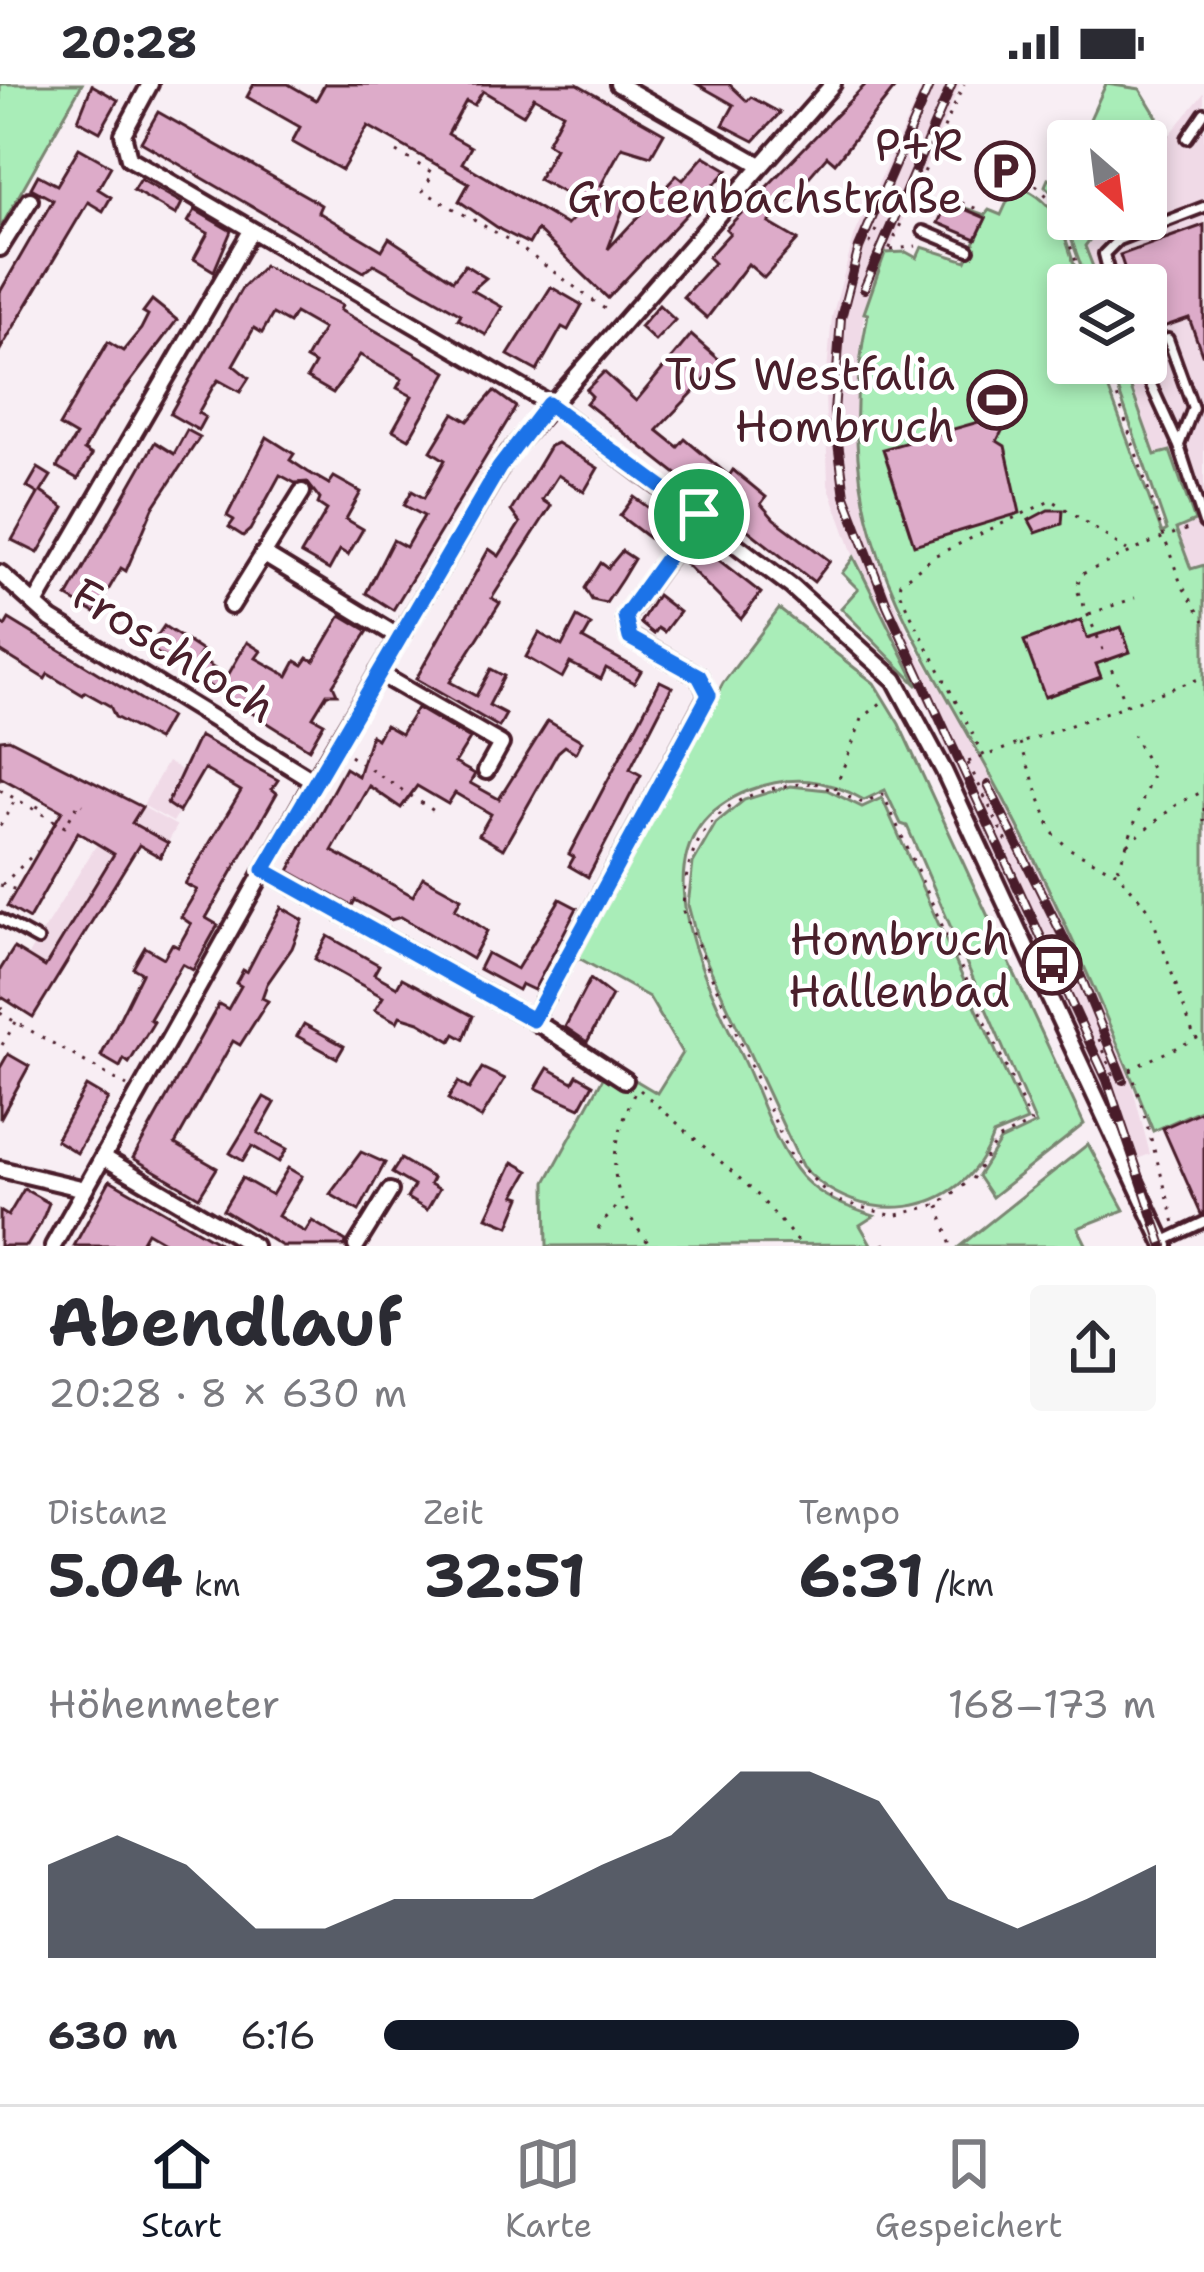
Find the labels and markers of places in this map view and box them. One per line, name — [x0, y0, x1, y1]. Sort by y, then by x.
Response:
place label: P+R Grotenbachstraße — [567, 115, 963, 227]
parking icon: P+R Grotenbachstraße — [974, 140, 1036, 202]
place label: TuS Westfalia Hombruch — [664, 344, 955, 456]
sports icon: TuS Westfalia Hombruch — [966, 369, 1028, 431]
pin — [648, 463, 750, 565]
place label: Hombruch Hallenbad — [788, 909, 1010, 1021]
bus stop icon: Hombruch Hallenbad — [1021, 934, 1083, 996]

